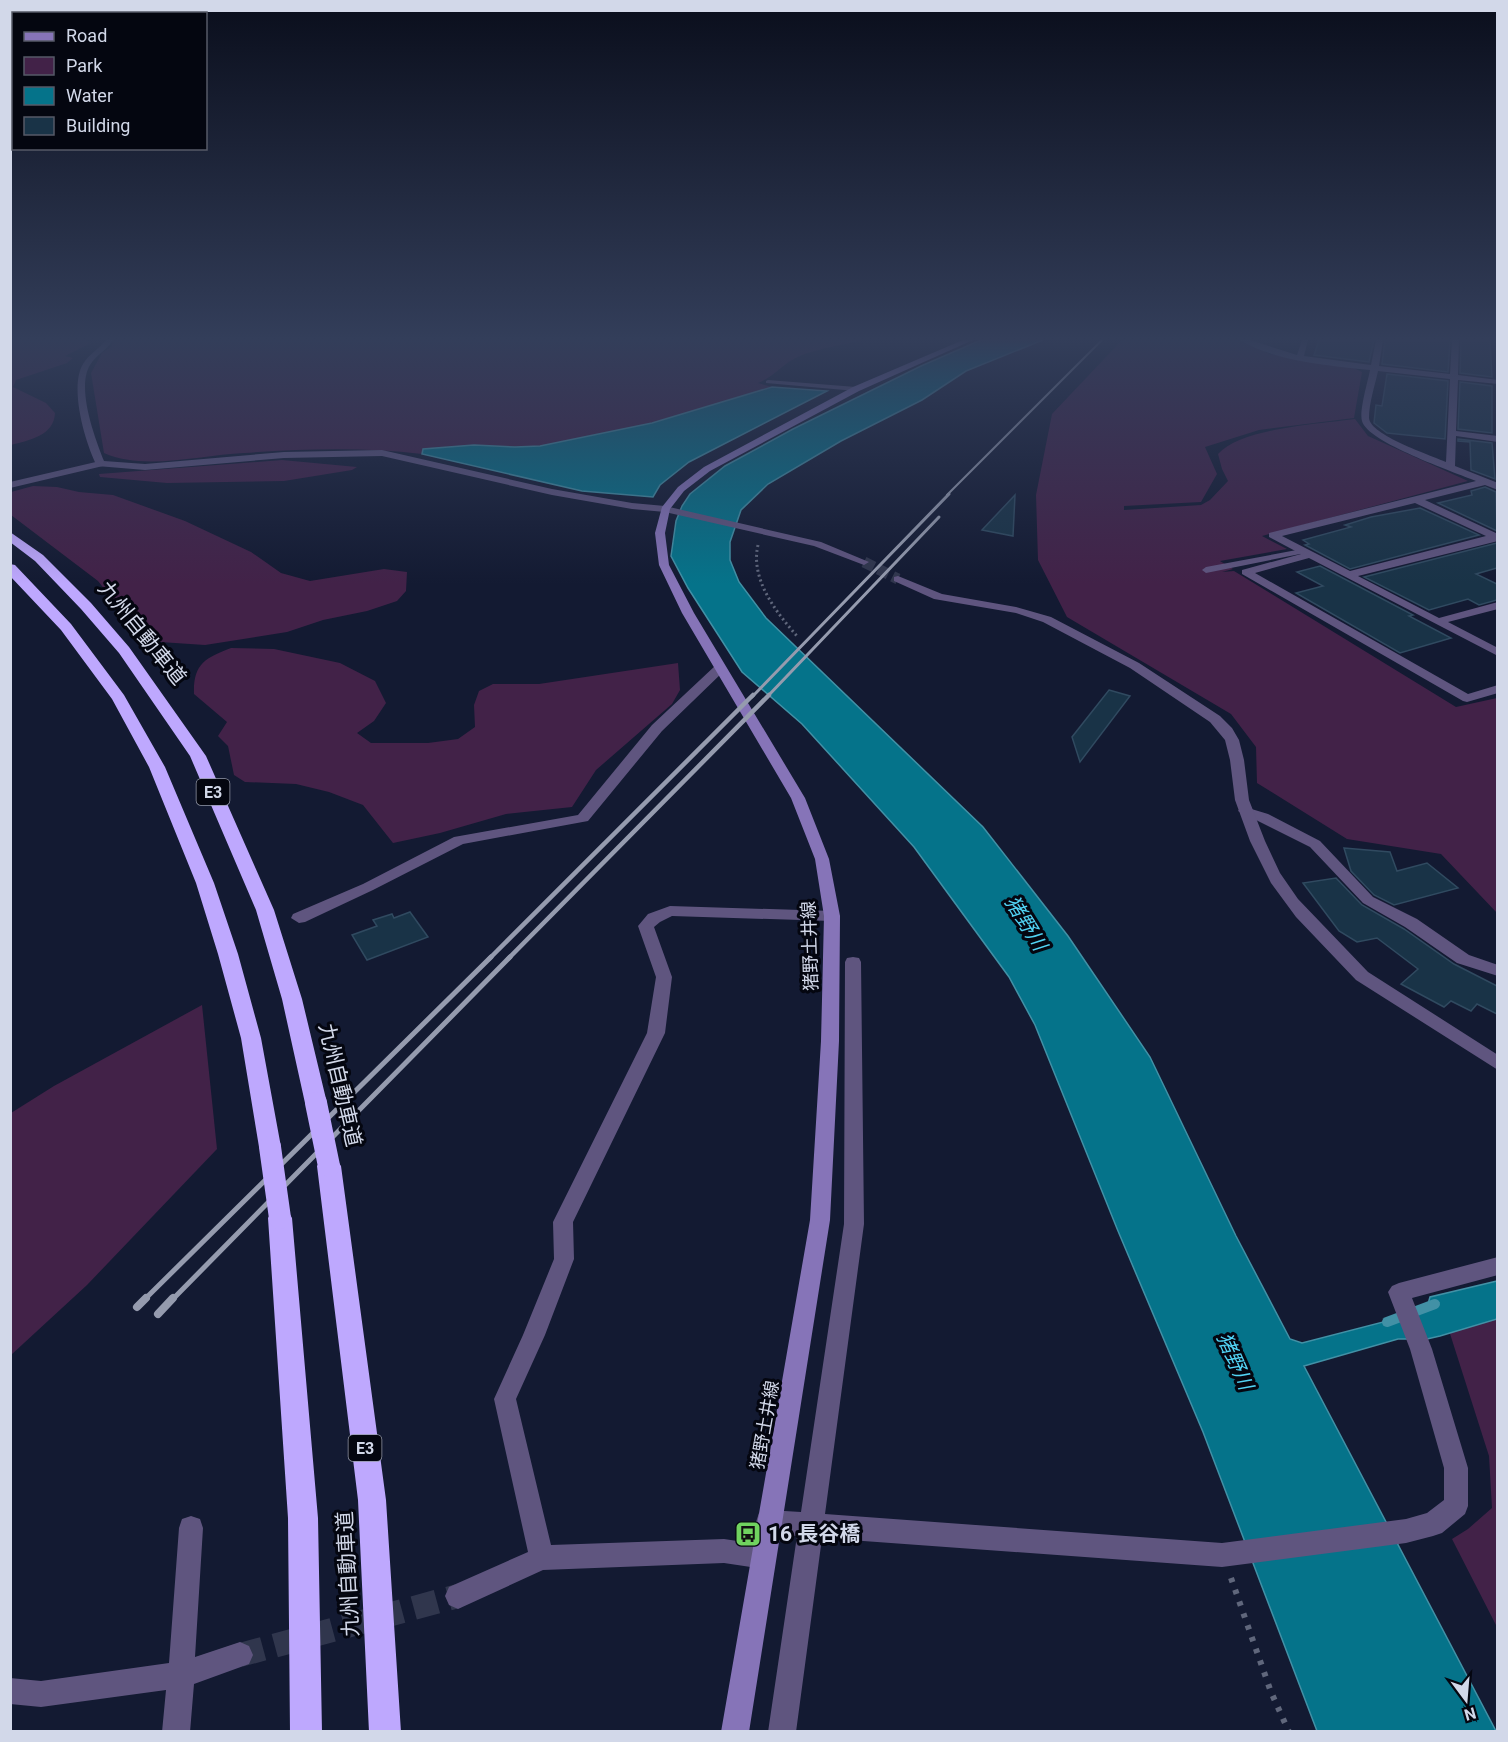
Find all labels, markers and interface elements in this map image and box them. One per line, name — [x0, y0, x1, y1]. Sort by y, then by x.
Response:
legend — [12, 12, 207, 150]
text: Road — [66, 25, 107, 46]
text: Park — [66, 55, 103, 76]
text: Water — [66, 85, 113, 106]
text: Building — [66, 115, 130, 136]
street label: 九州自動車道 — [93, 576, 191, 690]
road number: E3 — [196, 779, 230, 805]
water label: 猪野川 — [1000, 891, 1053, 956]
street label: 猪野土井線 — [797, 901, 822, 991]
street label: 九州自動車道 — [314, 1021, 366, 1149]
water label: 猪野川 — [1212, 1329, 1259, 1395]
street label: 猪野土井線 — [746, 1379, 783, 1471]
road number: E3 — [348, 1435, 382, 1461]
street label: 九州自動車道 — [333, 1510, 363, 1638]
bus stop icon: 16 長谷橋 — [733, 1519, 763, 1549]
place label: 16 長谷橋 — [768, 1522, 860, 1546]
north arrow — [1436, 1670, 1496, 1730]
text: N — [1462, 1703, 1478, 1725]

